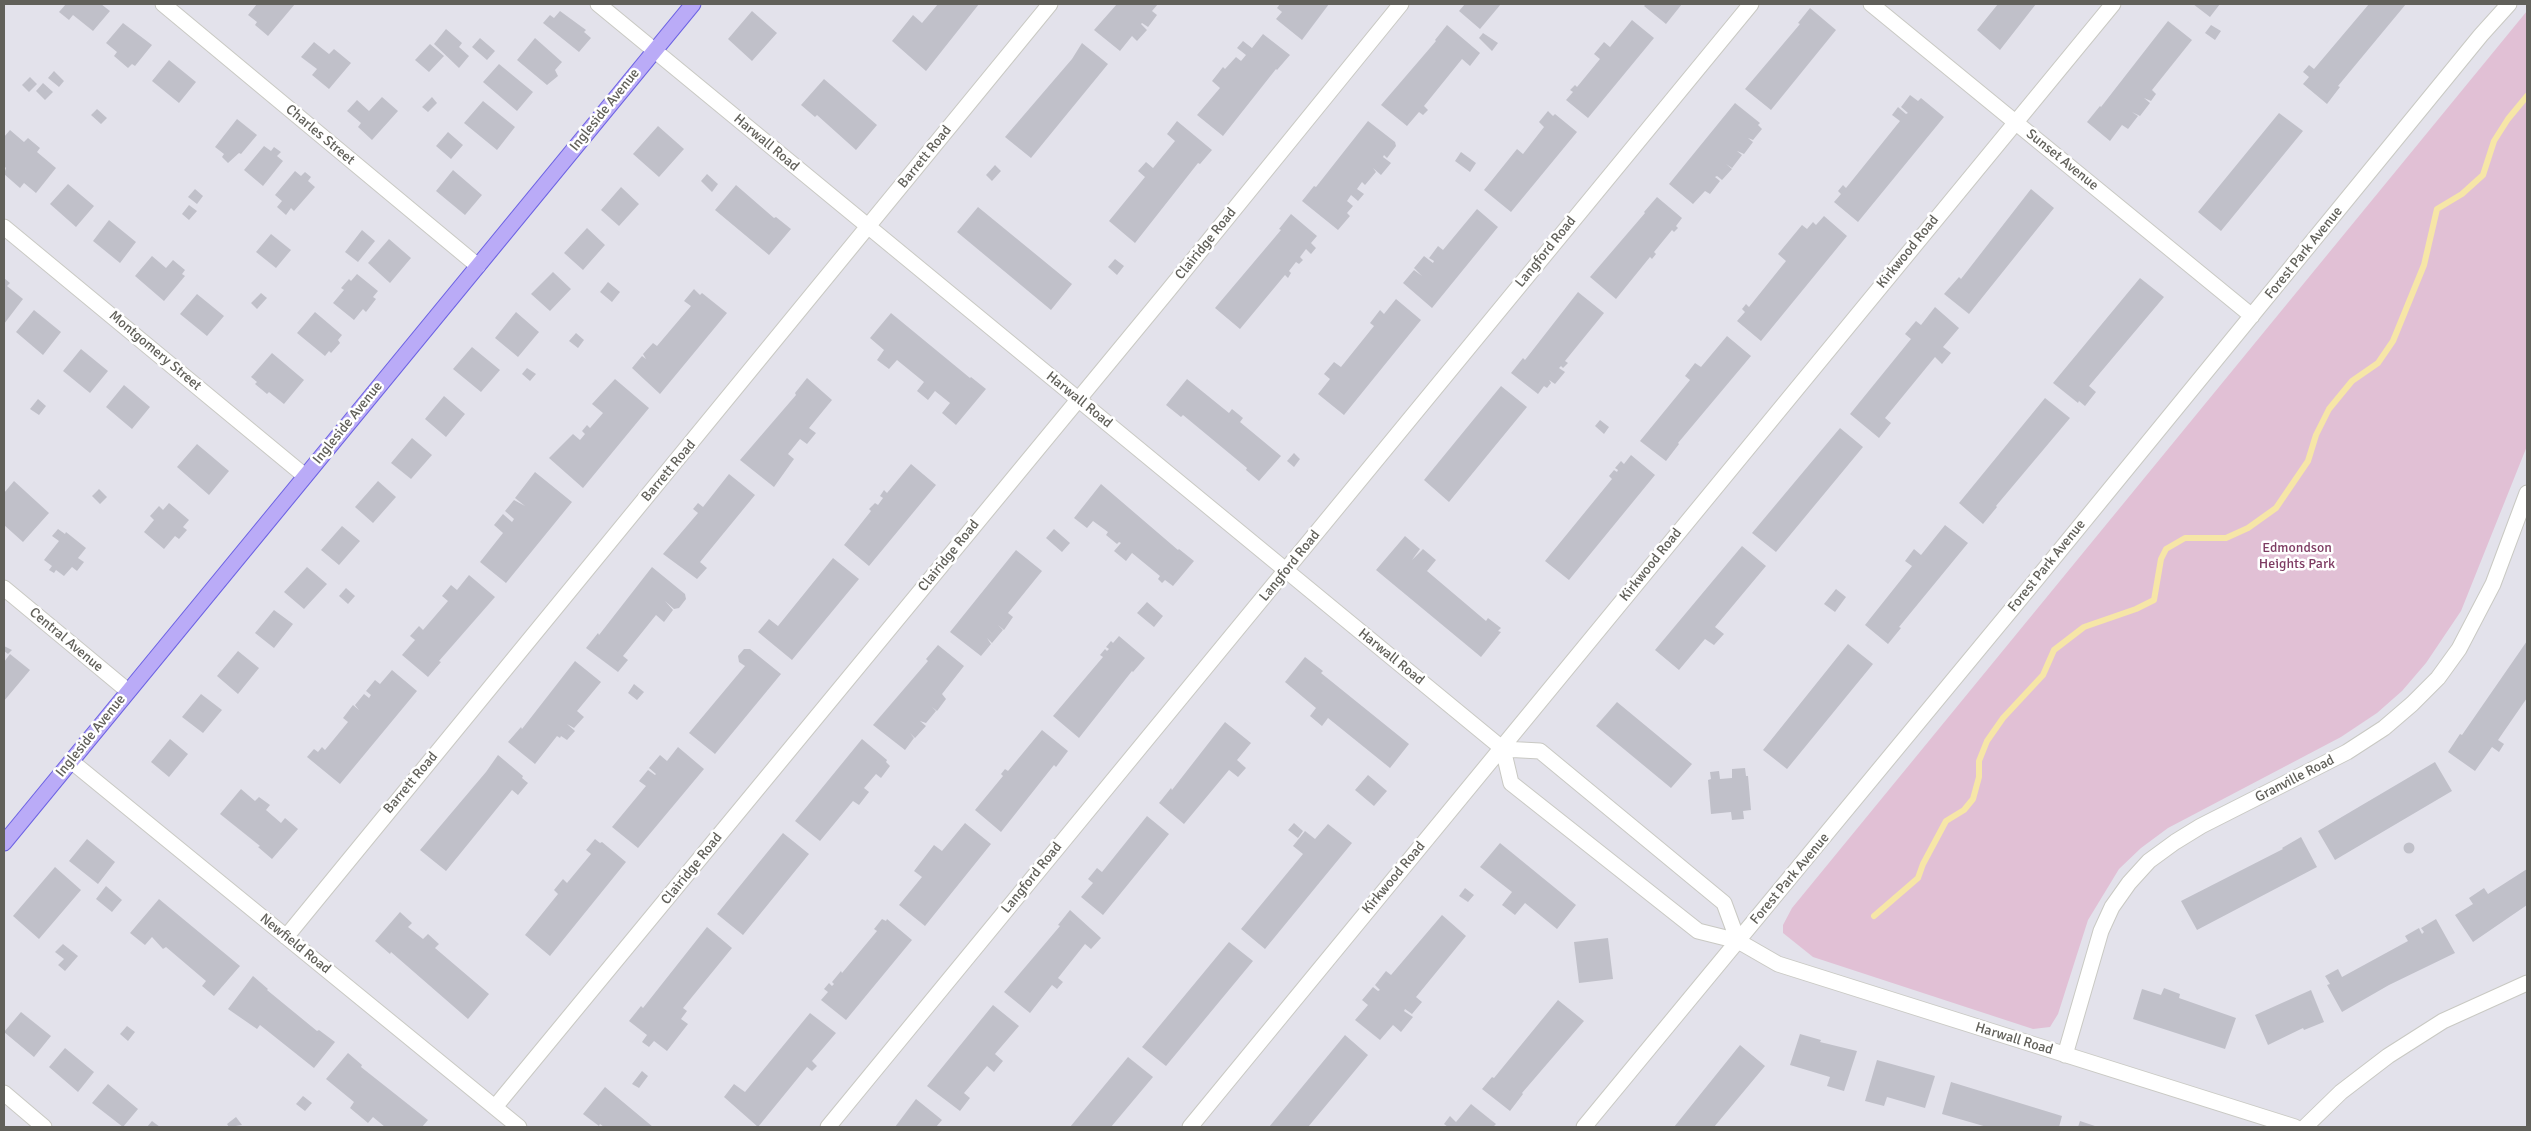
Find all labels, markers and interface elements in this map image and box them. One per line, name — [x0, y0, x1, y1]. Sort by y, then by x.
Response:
street label: Ingleside Avenue — [567, 65, 643, 155]
street label: Charles Street — [282, 101, 358, 169]
street label: Harwall Road — [730, 111, 802, 175]
street label: Barrett Road — [895, 122, 955, 192]
street label: Sunset Avenue — [2023, 126, 2101, 194]
street label: Forest Park Avenue — [2262, 203, 2346, 303]
street label: Clairidge Road — [1172, 205, 1240, 283]
street label: Kirkwood Road — [1873, 212, 1943, 292]
street label: Langford Road — [1512, 213, 1580, 291]
street label: Montgomery Street — [105, 307, 205, 395]
street label: Harwall Road — [1043, 368, 1115, 432]
street label: Ingleside Avenue — [310, 378, 386, 468]
street label: Barrett Road — [638, 437, 700, 505]
street label: Forest Park Avenue — [2005, 516, 2089, 616]
street label: Clairidge Road — [915, 517, 983, 595]
street label: Kirkwood Road — [1616, 525, 1686, 605]
street label: Langford Road — [1256, 527, 1324, 605]
park label: Edmondson Heights Park — [2259, 540, 2335, 572]
street label: Central Avenue — [26, 604, 106, 676]
street label: Harwall Road — [1355, 625, 1427, 689]
street label: Ingleside Avenue — [53, 691, 129, 781]
street label: Barrett Road — [380, 749, 442, 817]
street label: Granville Road — [2253, 752, 2337, 806]
street label: Clairidge Road — [658, 830, 726, 908]
street label: Forest Park Avenue — [1747, 830, 1833, 928]
street label: Kirkwood Road — [1359, 838, 1429, 918]
street label: Langford Road — [998, 839, 1066, 917]
street label: Newfield Road — [256, 910, 334, 978]
street label: Harwall Road — [1973, 1019, 2055, 1059]

